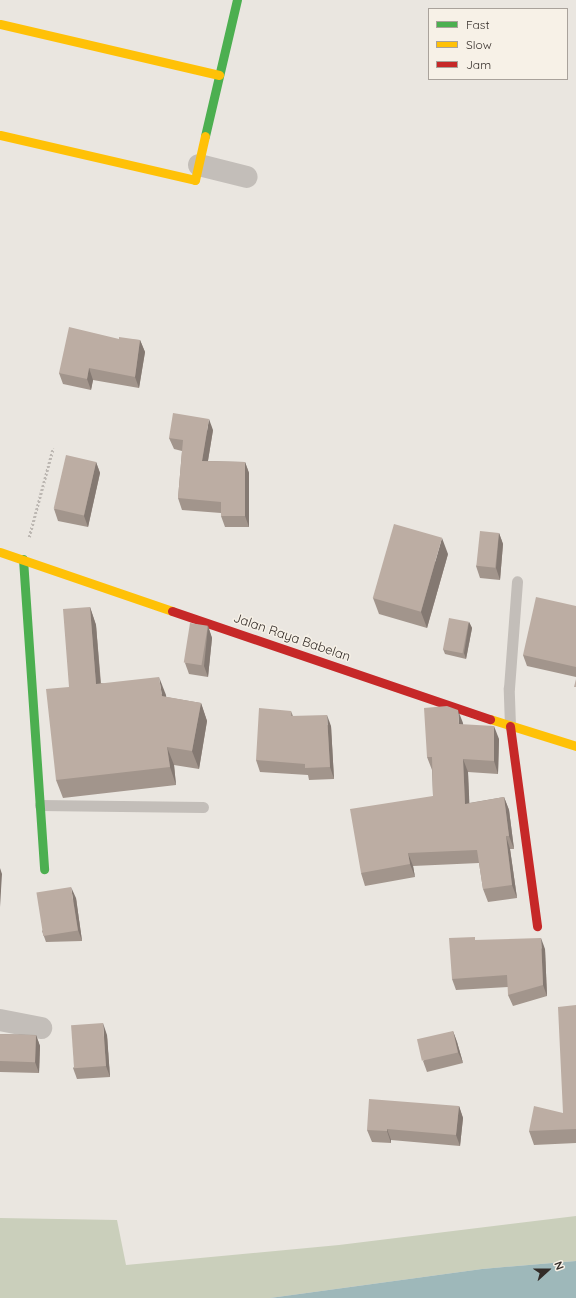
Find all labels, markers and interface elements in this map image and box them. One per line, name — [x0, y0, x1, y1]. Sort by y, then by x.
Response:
legend — [428, 8, 568, 80]
text: Fast — [466, 17, 490, 32]
text: Slow — [466, 37, 492, 52]
text: Jam — [466, 57, 491, 72]
street label: Jalan Raya Babelan — [231, 610, 353, 664]
north arrow — [528, 1250, 568, 1290]
text: N — [551, 1259, 567, 1272]

